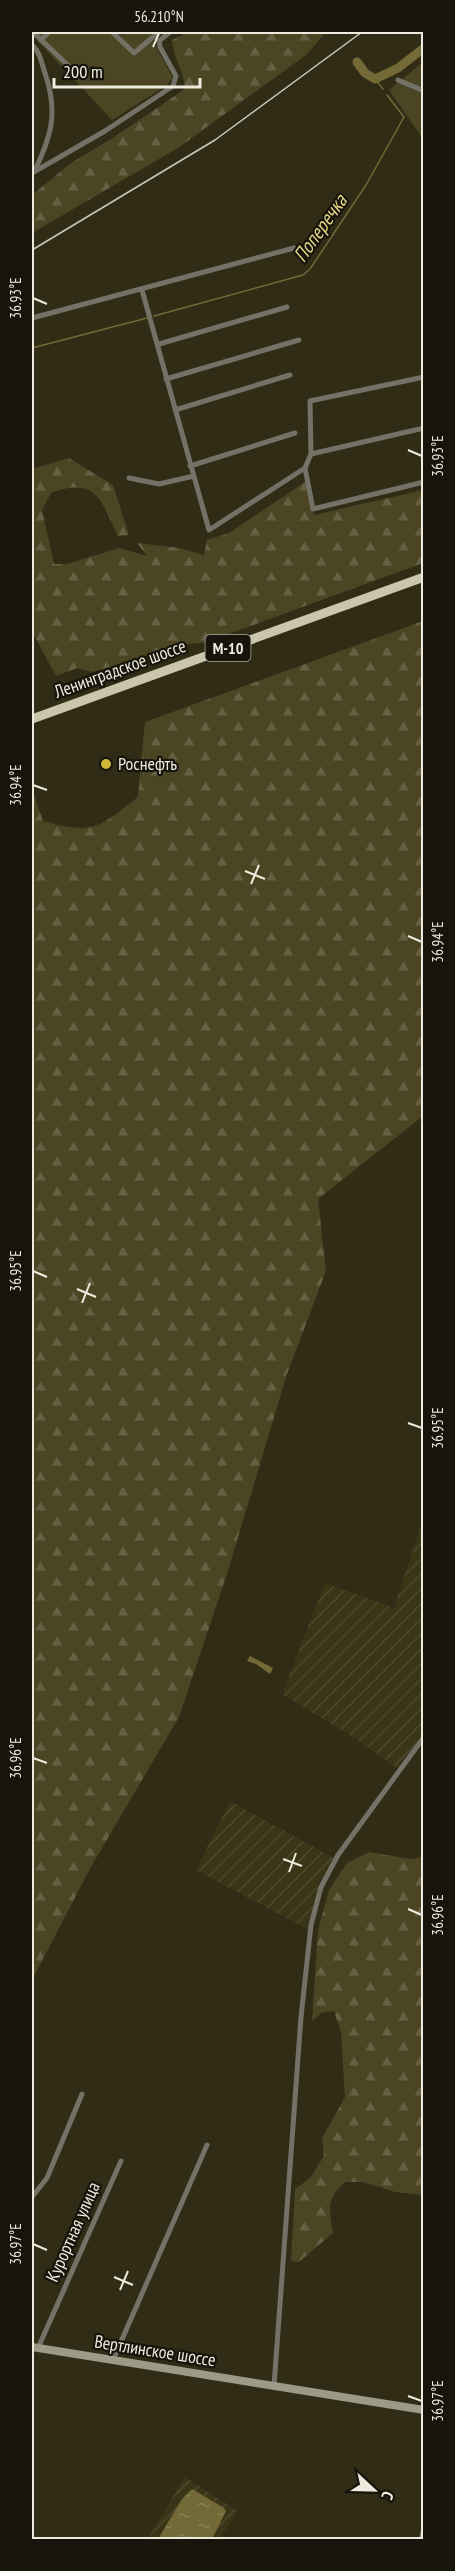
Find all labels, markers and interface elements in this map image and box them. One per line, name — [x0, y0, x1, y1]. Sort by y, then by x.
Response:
text: 56.210°N — [134, 7, 184, 26]
scale bar — [54, 51, 200, 89]
text: 200 m — [63, 60, 103, 83]
water label: Поперечка — [287, 188, 353, 267]
text: 36.93°E — [6, 277, 25, 319]
text: 36.93°E — [428, 435, 447, 477]
street label: Ленинградское шоссе — [50, 634, 189, 703]
road number: М-10 — [206, 635, 250, 661]
place label: Роснефть — [118, 752, 177, 775]
marker: Роснефть — [99, 757, 113, 771]
text: 36.94°E — [6, 764, 25, 806]
text: 36.94°E — [428, 921, 447, 963]
text: 36.95°E — [6, 1250, 25, 1292]
text: 36.95°E — [428, 1407, 447, 1449]
text: 36.96°E — [6, 1737, 25, 1779]
text: 36.96°E — [428, 1894, 447, 1936]
street label: Курортная улица — [40, 2178, 105, 2285]
text: 36.97°E — [6, 2223, 25, 2265]
street label: Вертлинское шоссе — [93, 2330, 217, 2371]
text: 36.97°E — [428, 2380, 447, 2422]
north arrow — [344, 2460, 404, 2520]
text: С — [377, 2488, 399, 2503]

